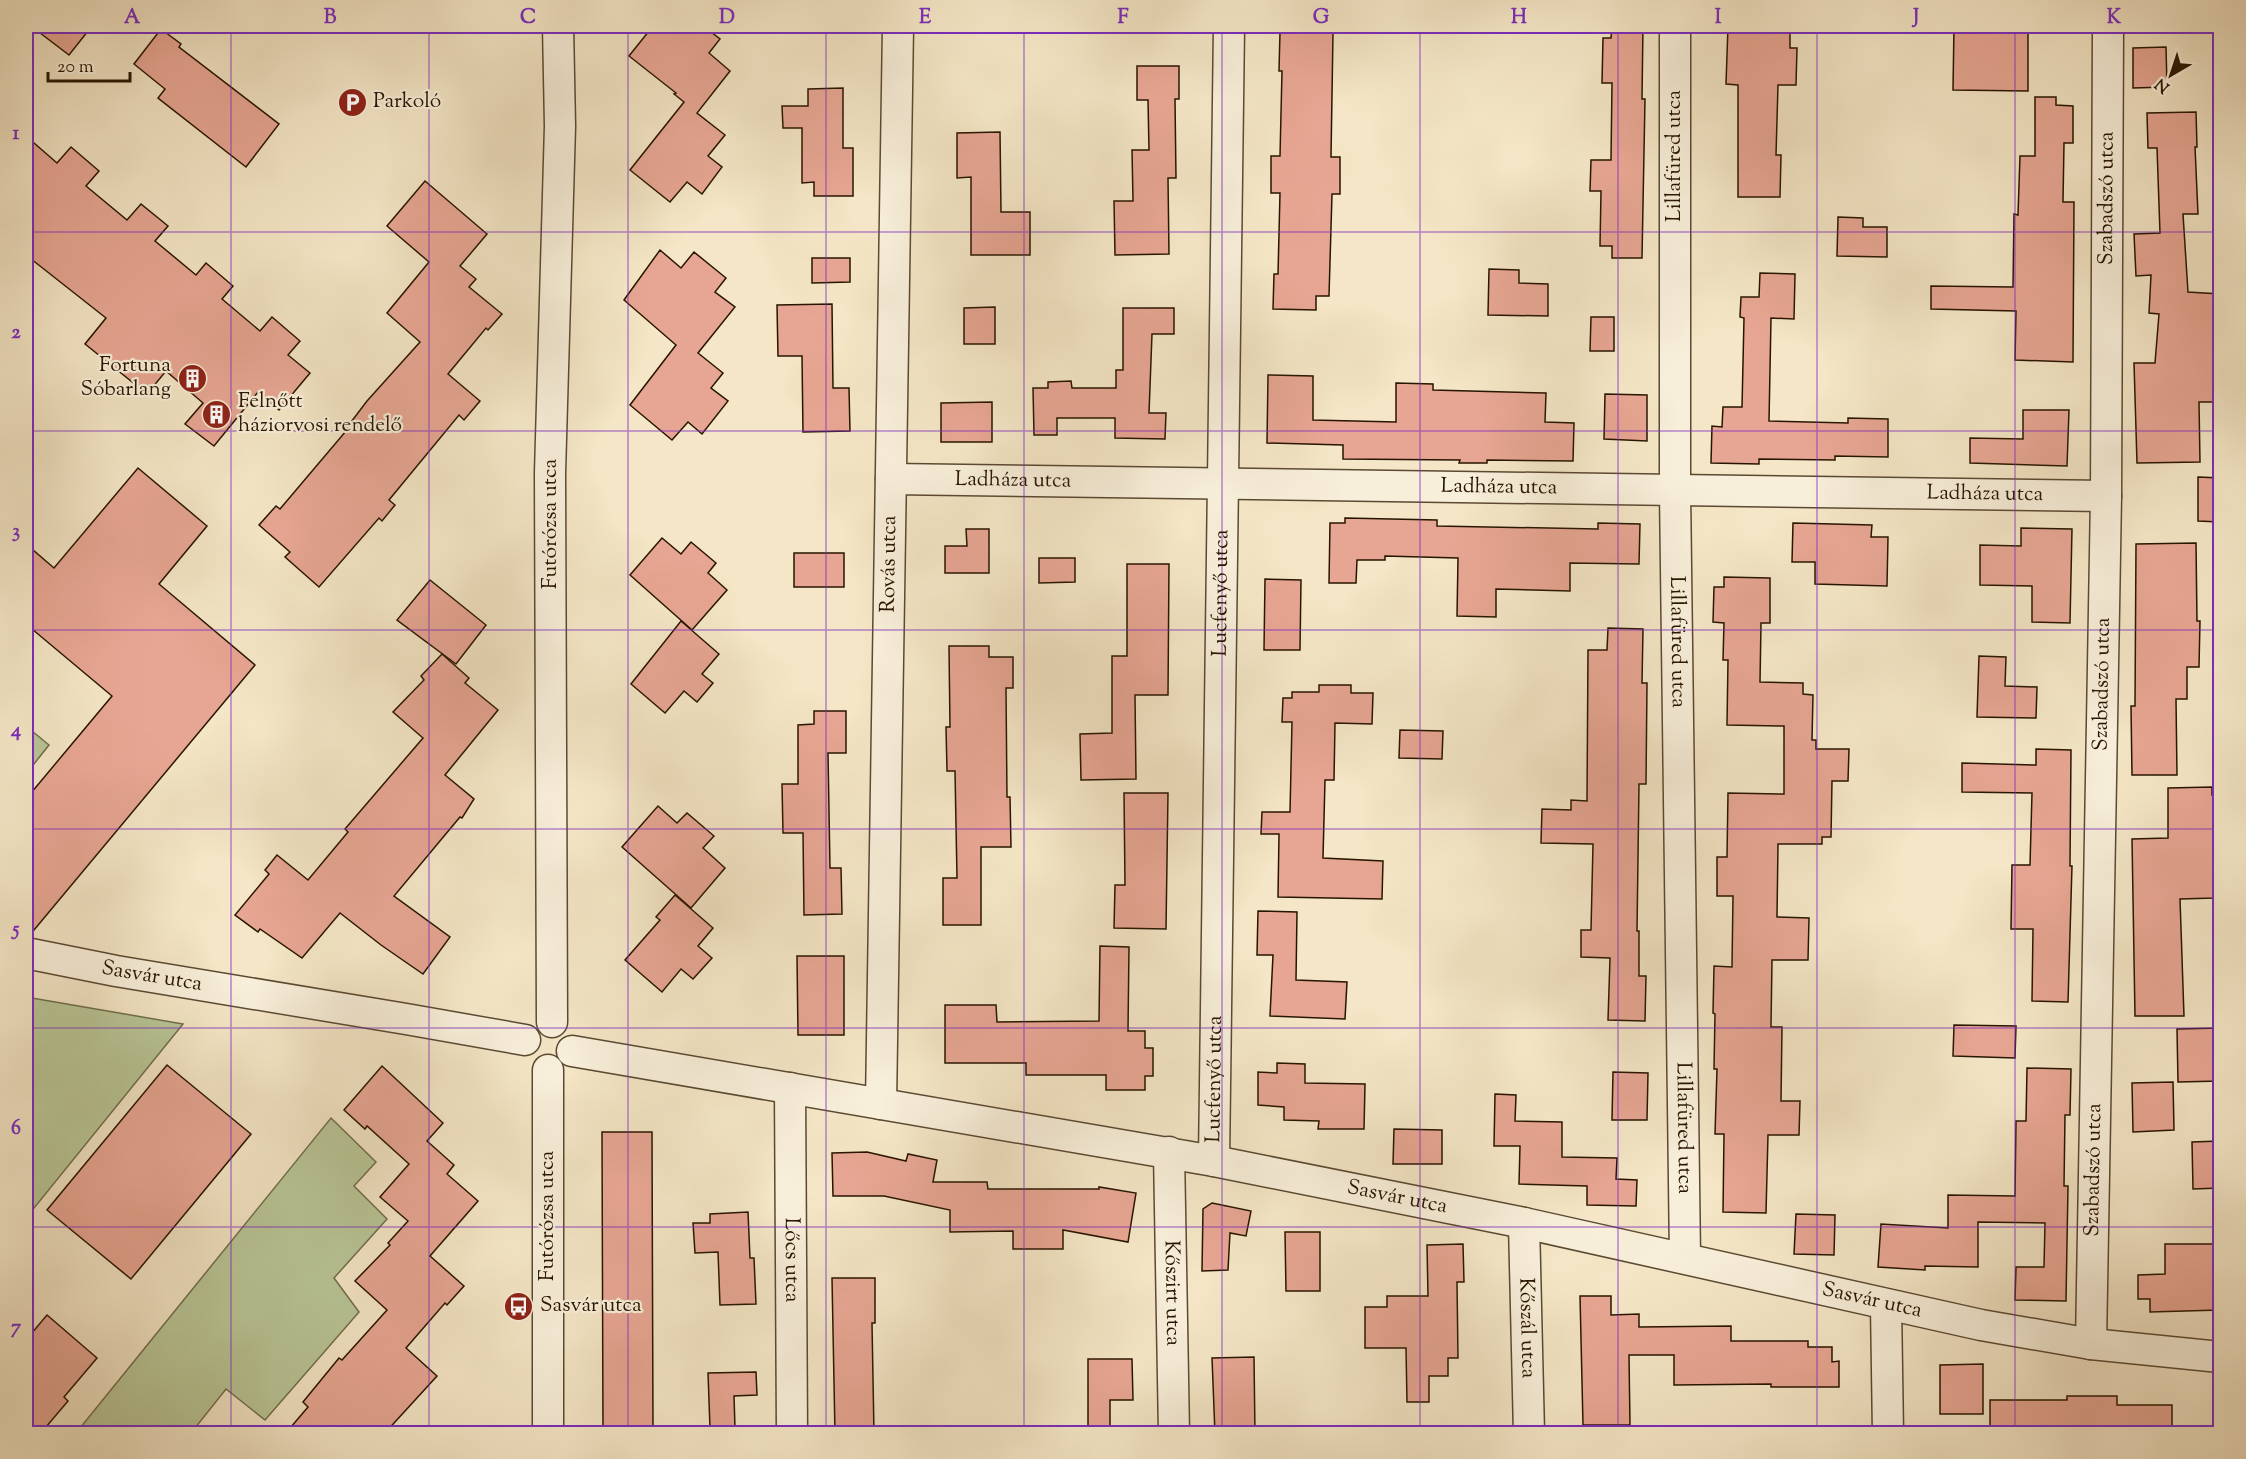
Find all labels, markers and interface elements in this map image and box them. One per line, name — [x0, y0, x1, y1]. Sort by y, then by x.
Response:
text: A — [124, 4, 141, 33]
text: B — [324, 4, 337, 33]
text: C — [520, 4, 536, 33]
text: D — [719, 4, 735, 33]
text: E — [919, 4, 932, 33]
text: F — [1117, 4, 1129, 33]
text: G — [1313, 4, 1330, 33]
text: H — [1511, 4, 1527, 33]
text: I — [1715, 4, 1722, 33]
text: J — [1911, 4, 1919, 33]
text: K — [2107, 4, 2122, 33]
scale bar — [48, 45, 130, 83]
north arrow — [2141, 45, 2201, 105]
text: 20 m — [57, 55, 94, 81]
text: N — [2151, 72, 2175, 98]
parking icon: Parkoló — [336, 86, 368, 118]
place label: Parkoló — [373, 87, 441, 117]
street label: Lillafüred utca — [1660, 90, 1690, 222]
text: 1 — [13, 120, 20, 149]
street label: Szabadszó utca — [2092, 131, 2123, 265]
text: 2 — [11, 319, 21, 348]
place label: Fortuna Sóbarlang — [81, 351, 171, 405]
building icon: Fortuna Sóbarlang — [176, 362, 208, 394]
place label: Felnőtt háziorvosi rendelő — [238, 387, 402, 441]
building icon: Felnőtt háziorvosi rendelő — [201, 398, 233, 430]
street label: Futórózsa utca — [536, 459, 566, 589]
street label: Ladháza utca — [955, 465, 1072, 497]
street label: Ladháza utca — [1440, 472, 1558, 503]
street label: Ladháza utca — [1926, 478, 2044, 510]
street label: Rovás utca — [874, 515, 905, 613]
text: 3 — [12, 518, 20, 547]
street label: Lucfenyő utca — [1206, 529, 1237, 657]
street label: Lillafüred utca — [1661, 576, 1693, 708]
street label: Szabadszó utca — [2086, 617, 2119, 751]
text: 4 — [10, 717, 21, 746]
text: 5 — [11, 916, 20, 945]
street label: Sasvár utca — [99, 953, 205, 1000]
street label: Lucfenyő utca — [1199, 1015, 1231, 1143]
street label: Lillafüred utca — [1667, 1062, 1699, 1194]
street label: Szabadszó utca — [2078, 1103, 2110, 1237]
text: 6 — [11, 1115, 21, 1144]
street label: Futórózsa utca — [533, 1151, 563, 1281]
street label: Sasvár utca — [1344, 1173, 1450, 1222]
street label: Lőcs utca — [776, 1217, 806, 1303]
street label: Kőszirt utca — [1156, 1240, 1187, 1346]
street label: Sasvár utca — [1819, 1275, 1925, 1326]
street label: Kőszál utca — [1510, 1277, 1543, 1379]
bus stop icon: Sasvár utca — [503, 1290, 535, 1322]
place label: Sasvár utca — [540, 1291, 642, 1321]
text: 7 — [11, 1314, 22, 1343]

